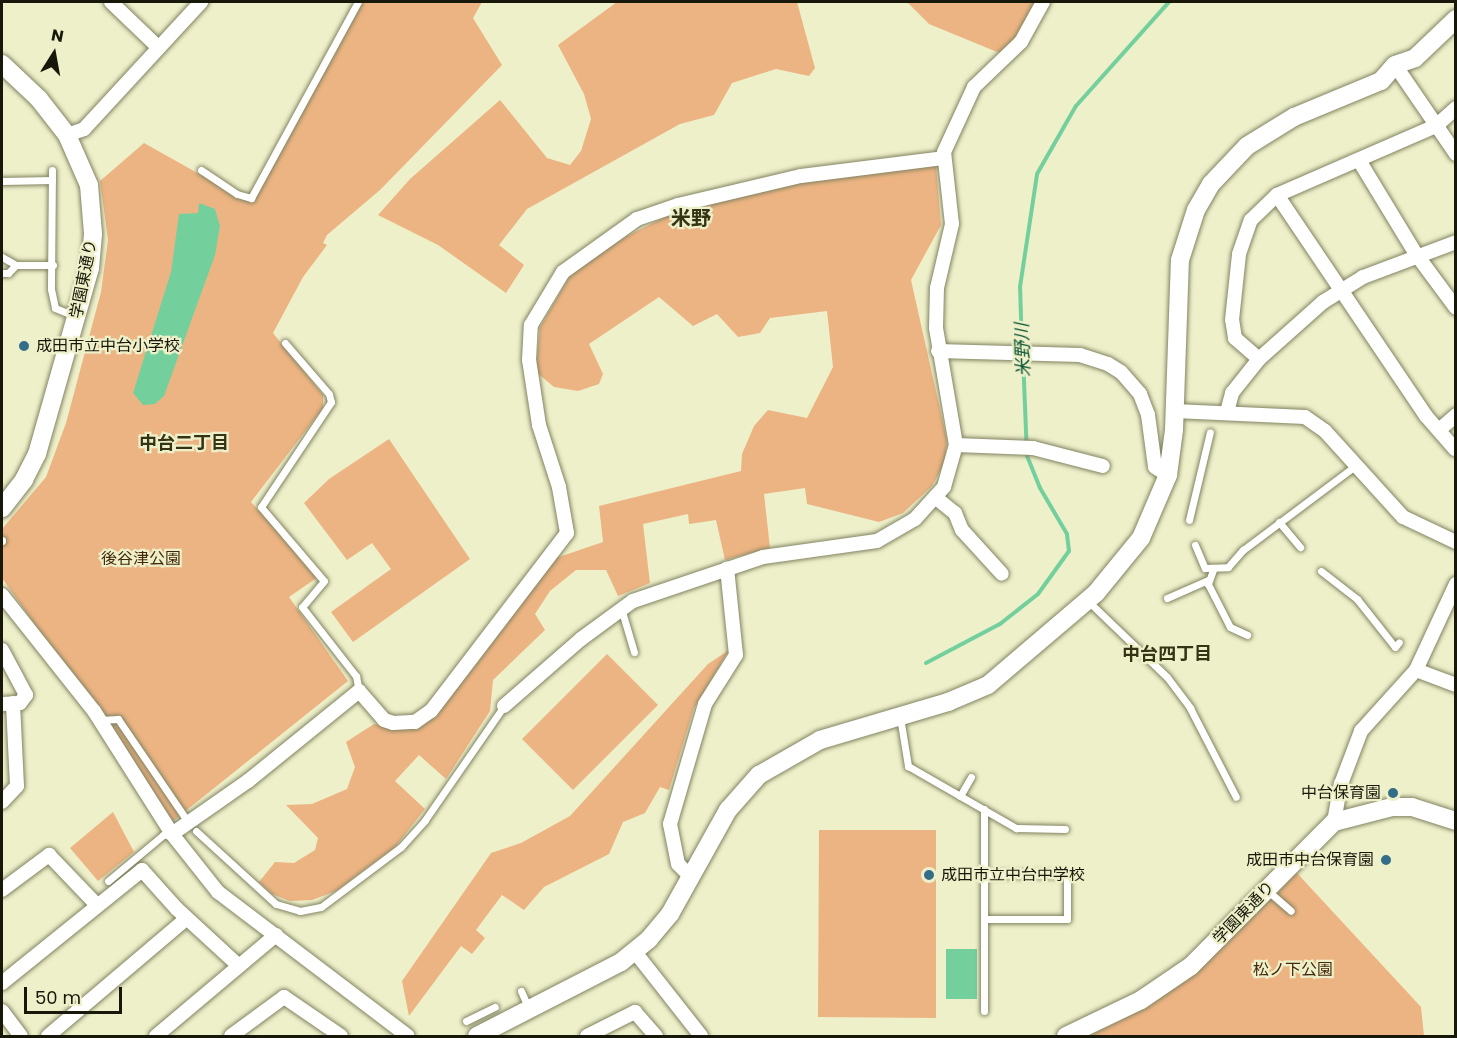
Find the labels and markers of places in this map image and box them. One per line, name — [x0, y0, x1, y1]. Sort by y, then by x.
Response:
place label: 成田市立中台小学校 — [36, 336, 180, 356]
marker: 成田市立中台小学校 — [17, 339, 31, 353]
place label: 中台保育園 — [1301, 783, 1381, 803]
marker: 中台保育園 — [1386, 786, 1400, 800]
place label: 成田市中台保育園 — [1246, 850, 1374, 870]
marker: 成田市中台保育園 — [1379, 853, 1393, 867]
place label: 成田市立中台中学校 — [941, 865, 1085, 885]
marker: 成田市立中台中学校 — [922, 868, 936, 882]

